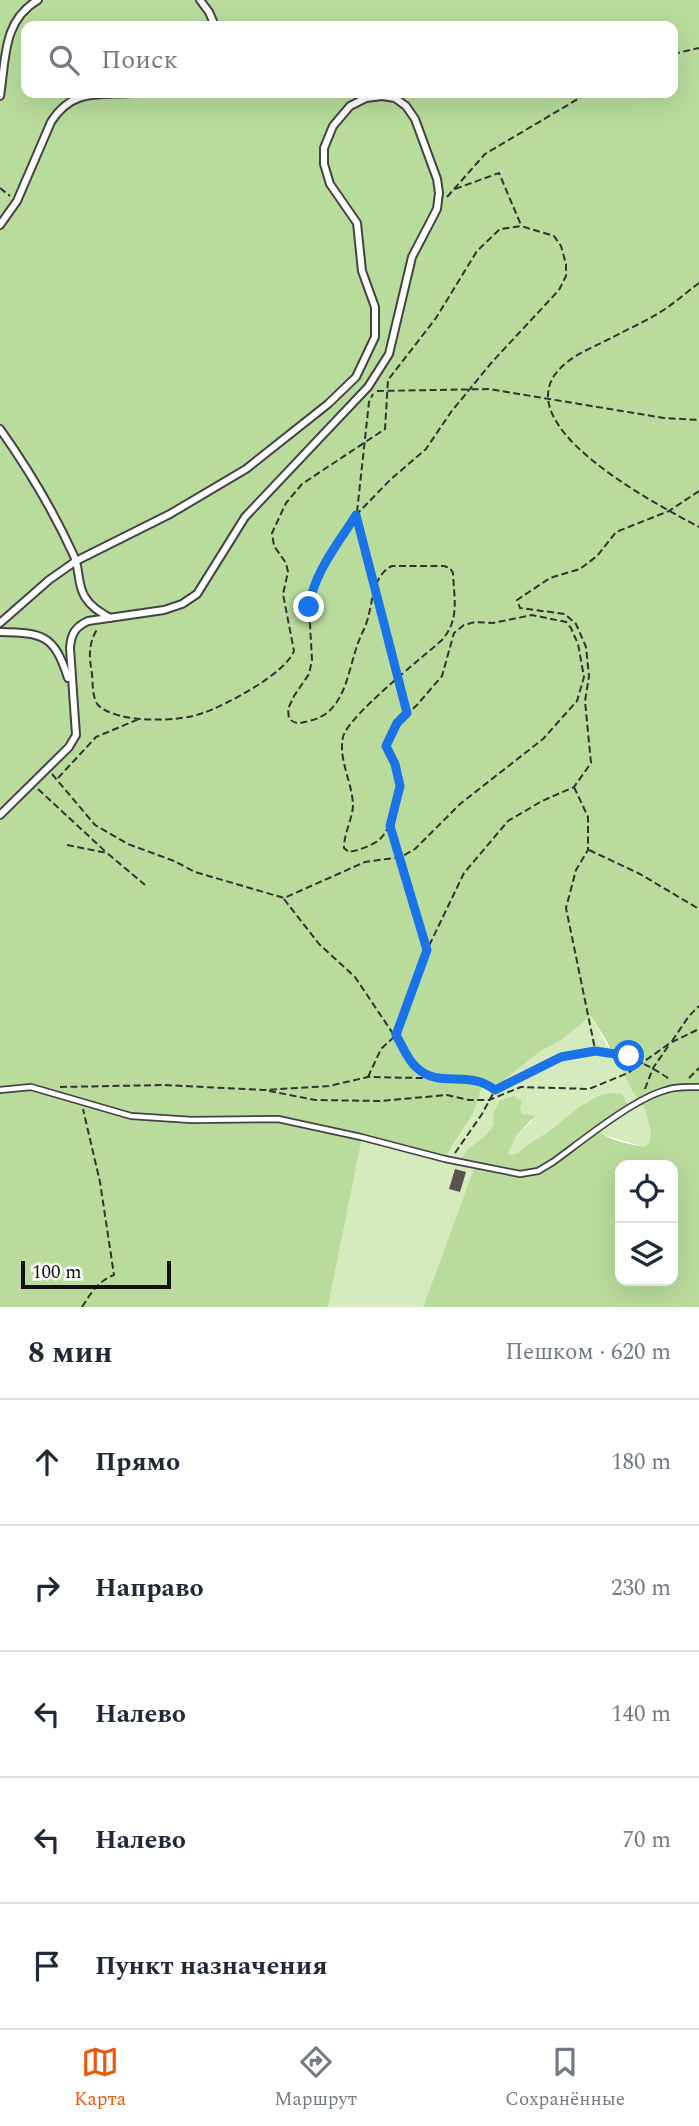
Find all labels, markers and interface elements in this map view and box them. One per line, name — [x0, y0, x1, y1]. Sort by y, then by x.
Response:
search box — [21, 21, 678, 98]
text: Поиск — [101, 40, 178, 80]
icon: search — [45, 41, 83, 79]
route end — [293, 591, 324, 622]
route start — [613, 1040, 644, 1071]
map controls — [615, 1160, 678, 1286]
button: locate — [615, 1160, 678, 1223]
button: layers — [615, 1223, 678, 1286]
scale bar — [21, 1258, 172, 1290]
text: 100 m — [32, 1258, 82, 1287]
text: 8 мин — [28, 1330, 113, 1376]
text: Пешком · 620 m — [505, 1335, 671, 1370]
text: Прямо — [95, 1442, 180, 1482]
icon: ahead — [28, 1443, 66, 1481]
text: 180 m — [611, 1445, 671, 1480]
text: Направо — [95, 1568, 204, 1608]
icon: right — [28, 1569, 66, 1607]
text: 230 m — [611, 1571, 671, 1606]
text: Налево — [95, 1694, 186, 1734]
icon: left — [28, 1695, 66, 1733]
text: 140 m — [611, 1697, 671, 1732]
text: Налево — [95, 1820, 186, 1860]
icon: left — [28, 1821, 66, 1859]
text: 70 m — [622, 1823, 671, 1858]
text: Пункт назначения — [95, 1946, 328, 1986]
icon: arrive — [28, 1947, 66, 1985]
tab: Карта — [74, 2043, 126, 2114]
tab: Маршрут — [274, 2043, 357, 2114]
tab: Сохранённые — [505, 2043, 625, 2114]

